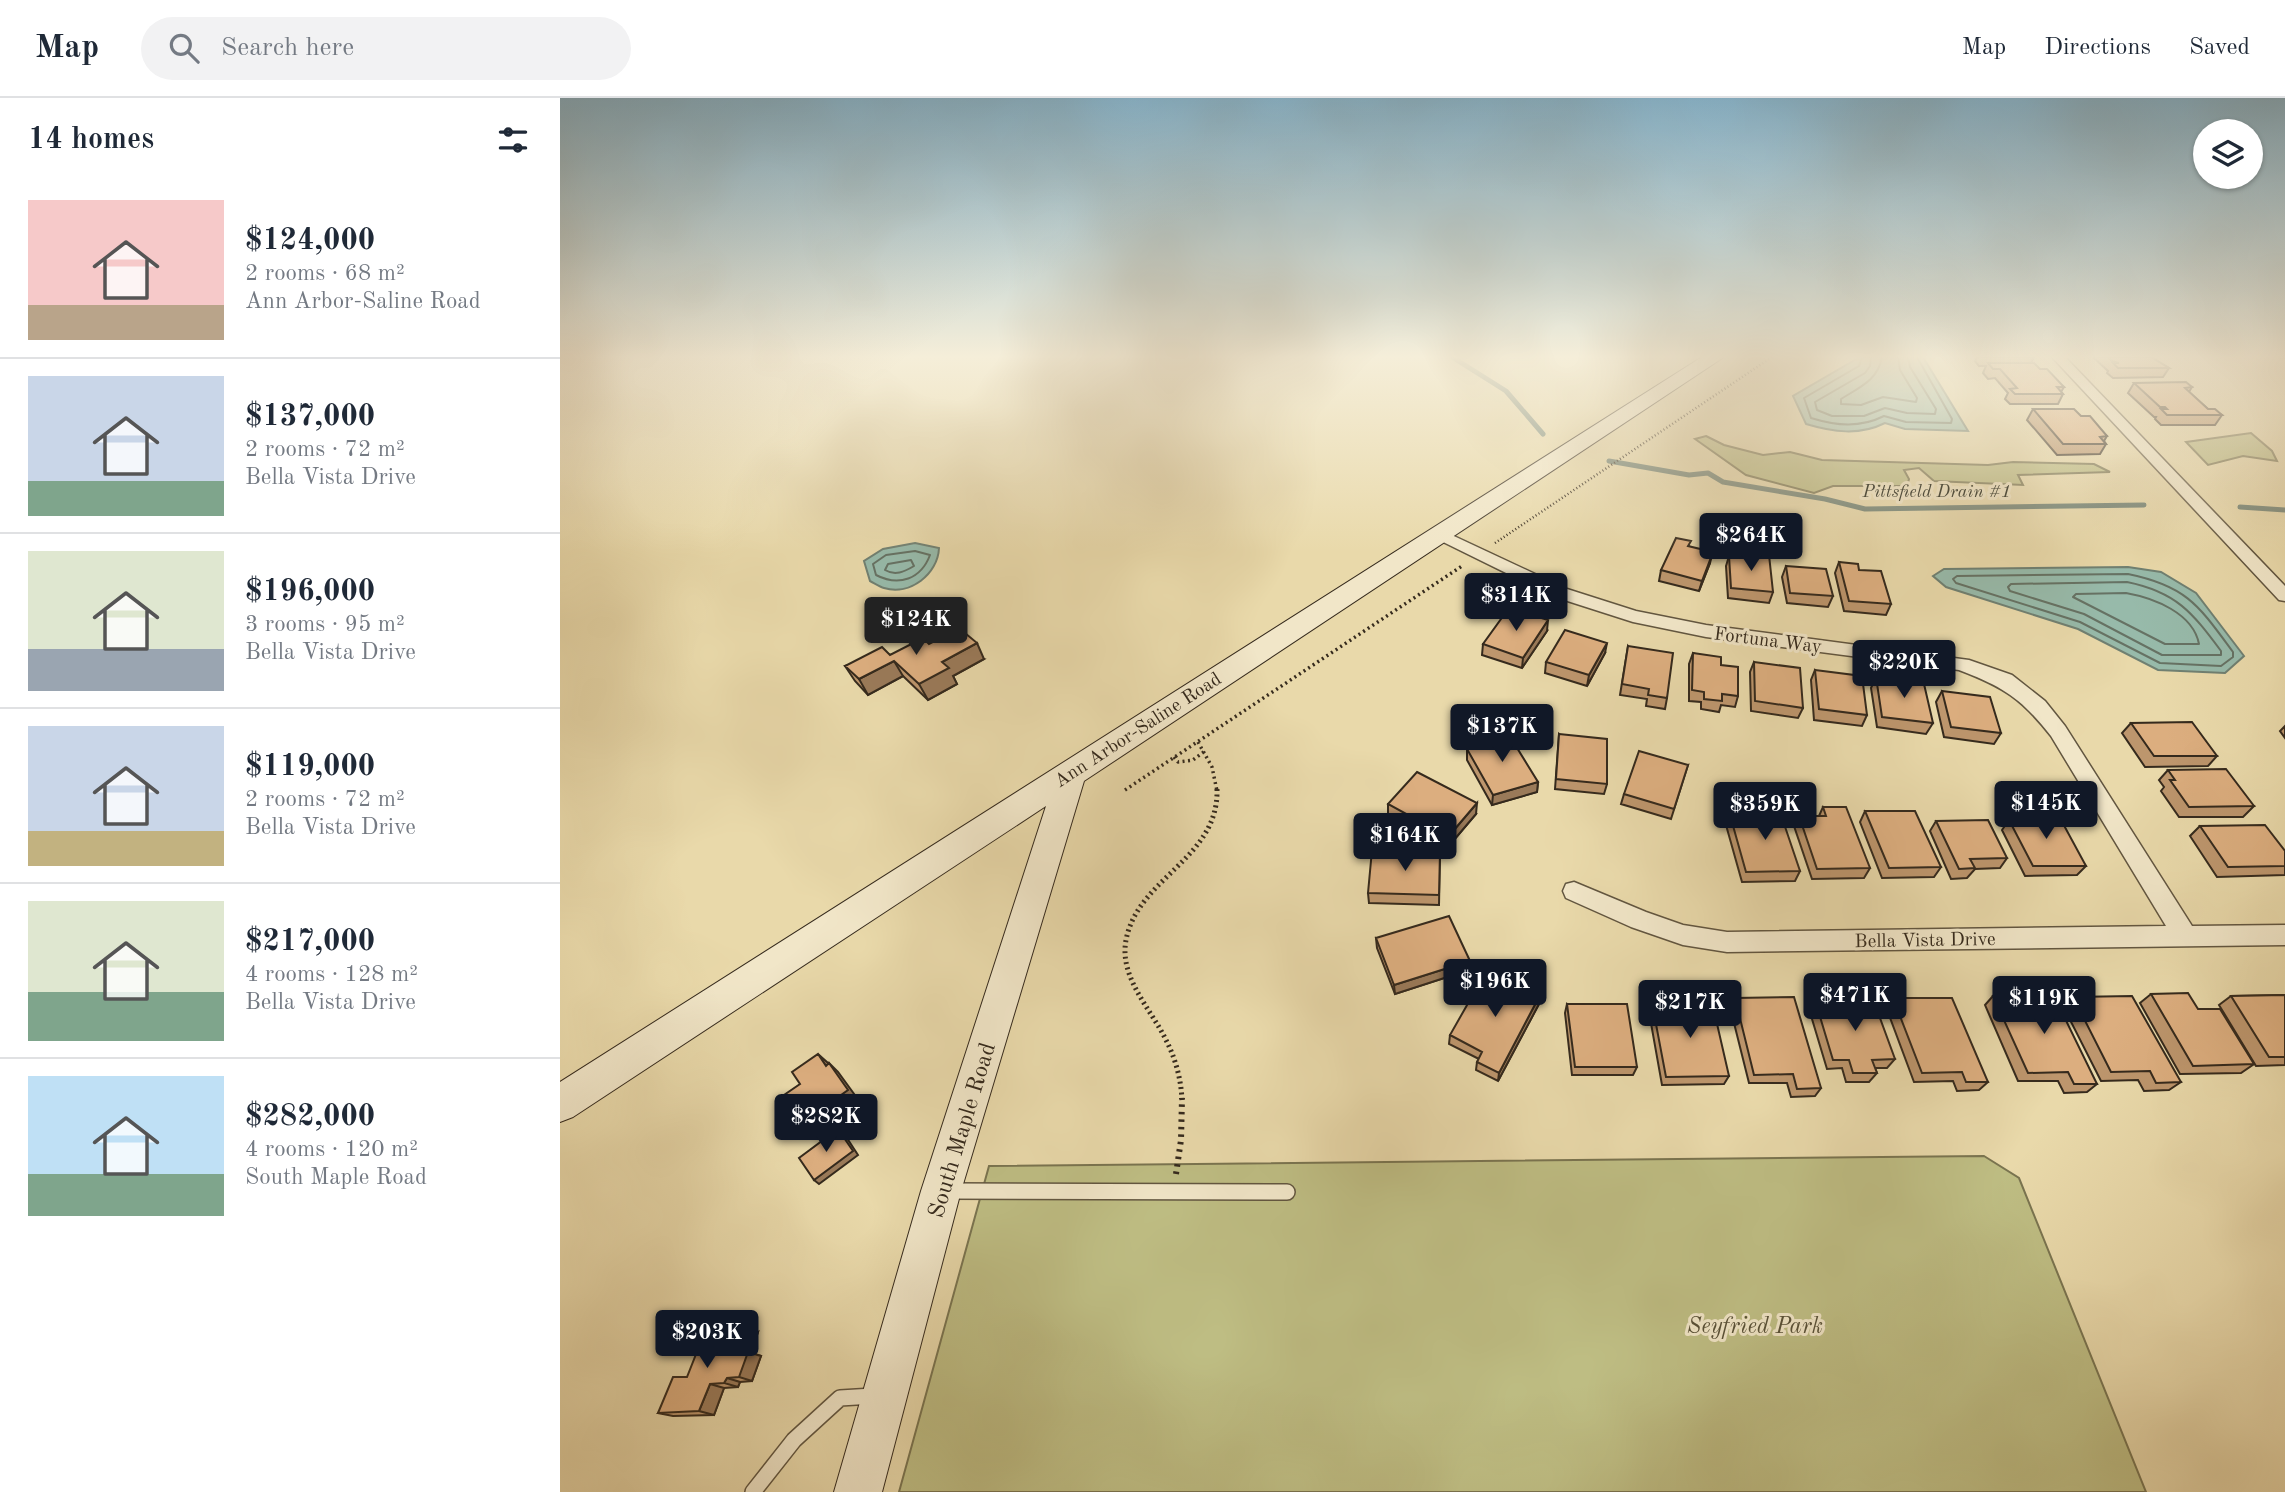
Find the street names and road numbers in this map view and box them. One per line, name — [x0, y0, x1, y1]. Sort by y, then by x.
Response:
street label: Fortuna Way — [1713, 625, 1823, 658]
street label: Ann Arbor-Saline Road — [1052, 670, 1225, 792]
street label: Bella Vista Drive — [1854, 931, 1996, 952]
street label: South Maple Road — [925, 1040, 1000, 1221]

